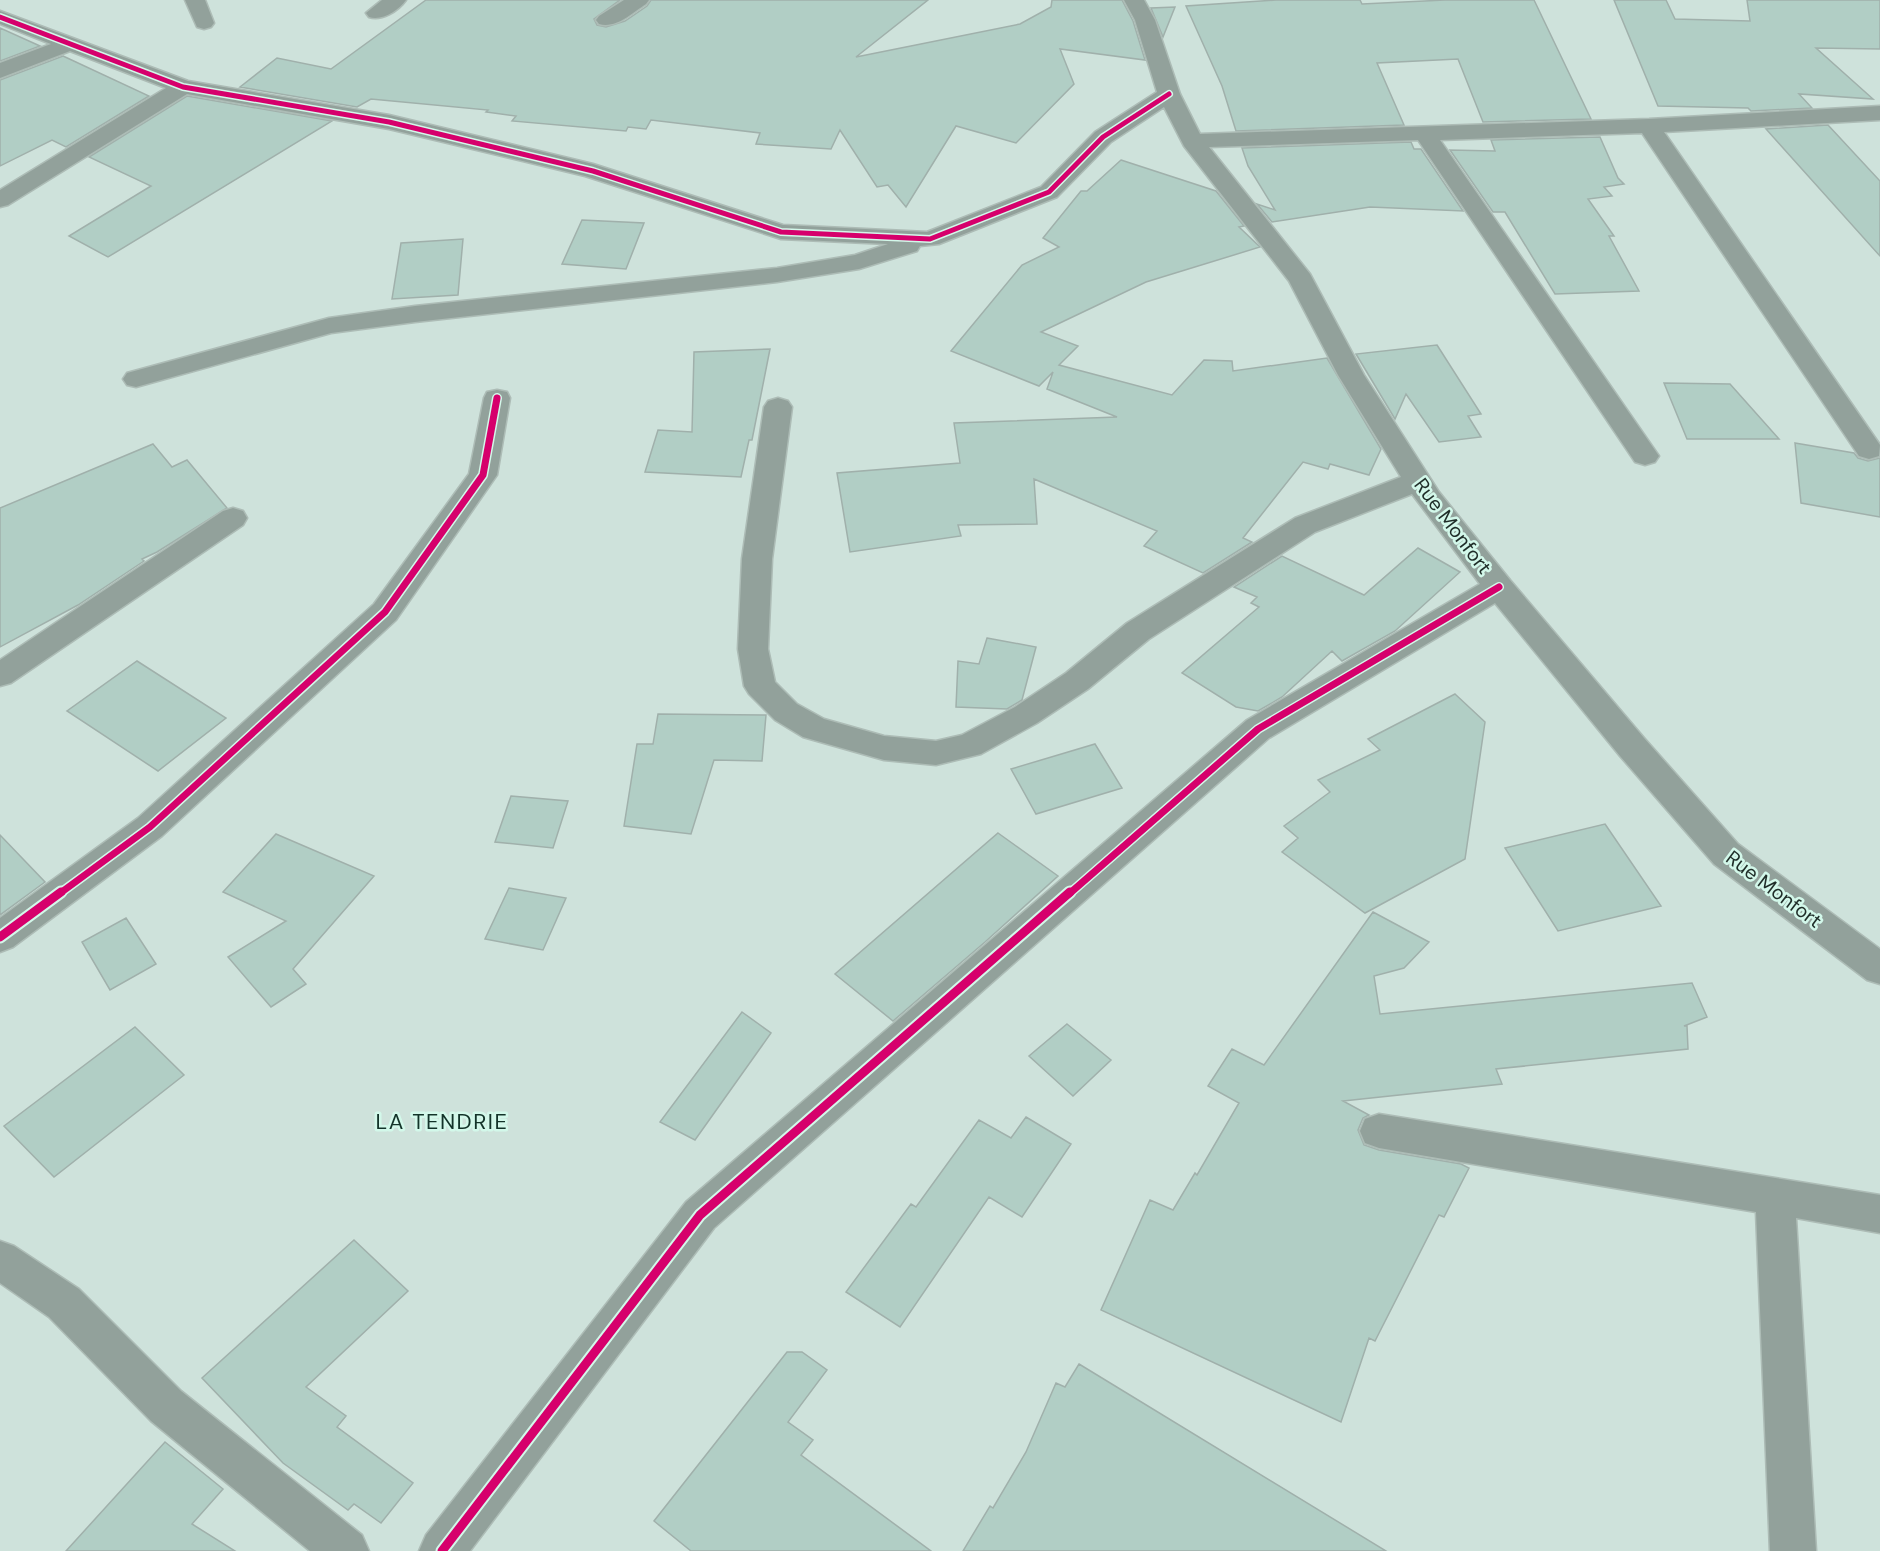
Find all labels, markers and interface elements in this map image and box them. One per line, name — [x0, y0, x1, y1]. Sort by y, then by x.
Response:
street label: Rue Monfort — [1408, 473, 1498, 579]
street label: Rue Monfort — [1721, 844, 1827, 934]
district label: LA TENDRIE — [376, 1107, 508, 1136]

